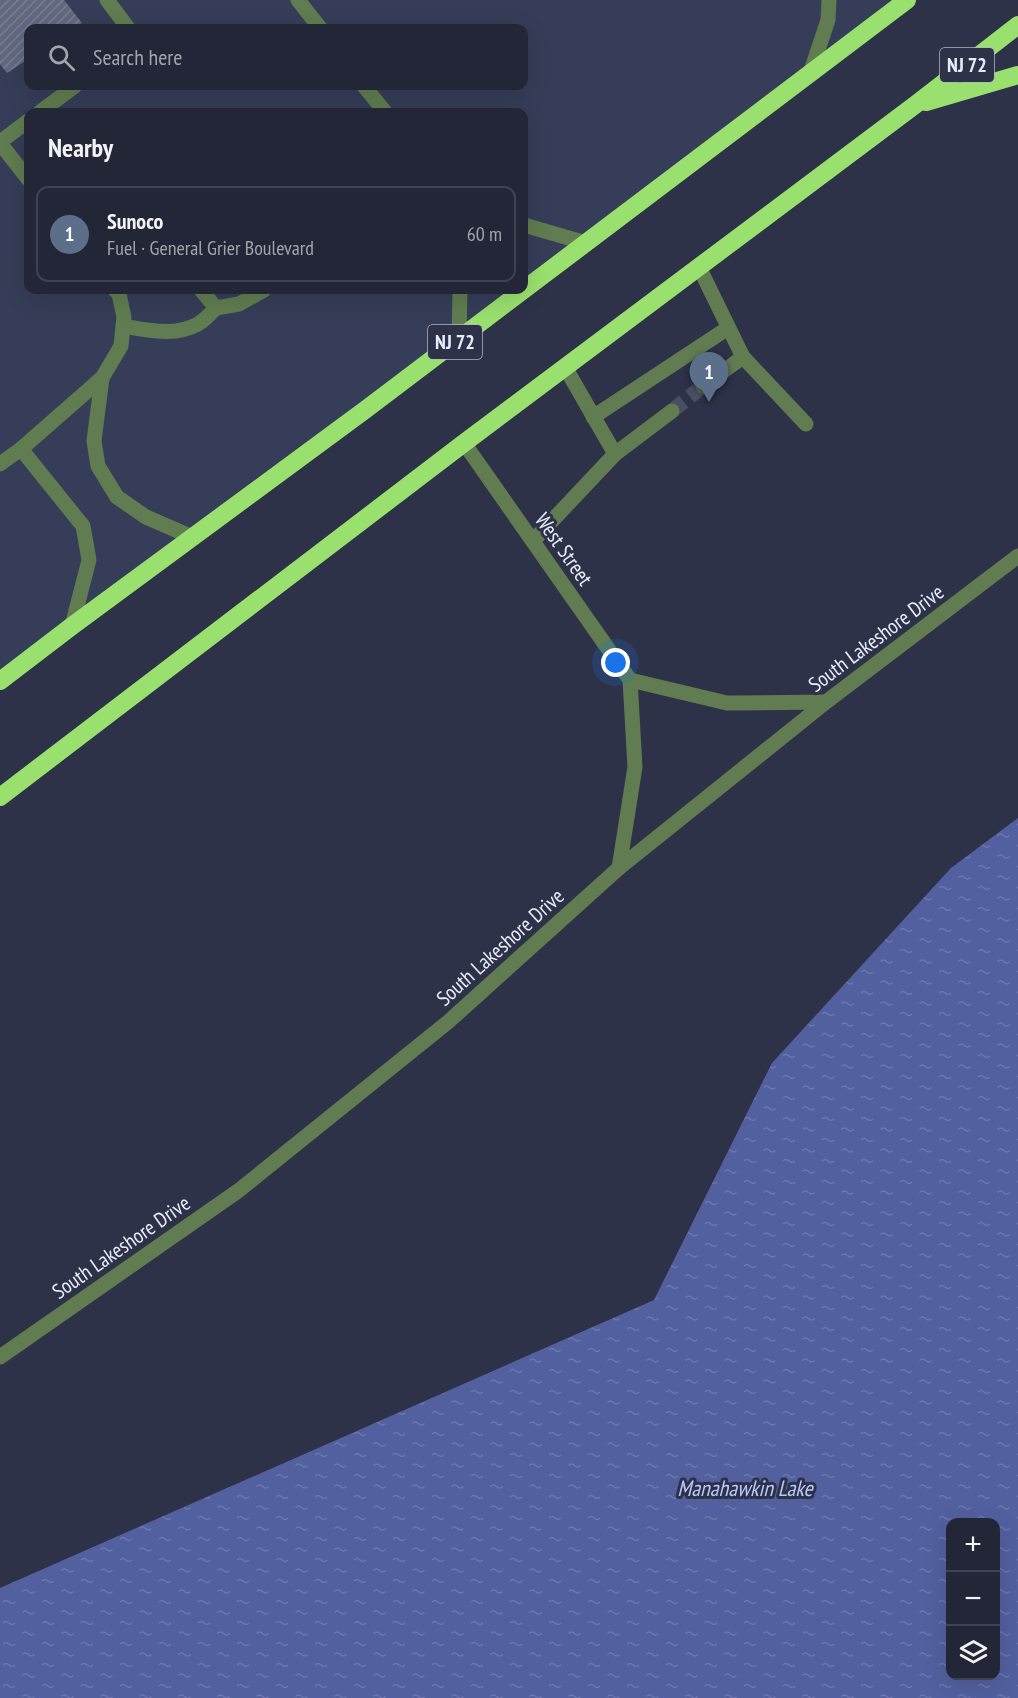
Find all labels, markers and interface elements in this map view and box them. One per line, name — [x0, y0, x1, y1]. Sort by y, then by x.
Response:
search box — [24, 24, 528, 90]
icon: search — [45, 41, 78, 74]
text: Search here — [93, 43, 182, 71]
road number: NJ 72 — [940, 48, 994, 82]
text: Nearby — [48, 131, 113, 164]
text: Sunoco — [107, 207, 163, 235]
text: 1 — [65, 221, 74, 247]
text: 60 m — [467, 221, 502, 247]
text: Fuel · General Grier Boulevard — [107, 235, 314, 261]
road number: NJ 72 — [428, 325, 482, 359]
pin: 1 — [690, 352, 728, 402]
street label: West Street — [529, 507, 599, 591]
street label: South Lakeshore Drive — [803, 578, 949, 698]
your location — [601, 648, 630, 677]
street label: South Lakeshore Drive — [431, 883, 569, 1011]
street label: South Lakeshore Drive — [47, 1189, 195, 1305]
water label: Manahawkin Lake — [677, 1474, 815, 1502]
map controls — [946, 1518, 1000, 1680]
button: + — [946, 1518, 1000, 1572]
button: − — [946, 1572, 1000, 1626]
button: layers — [946, 1626, 1000, 1680]

